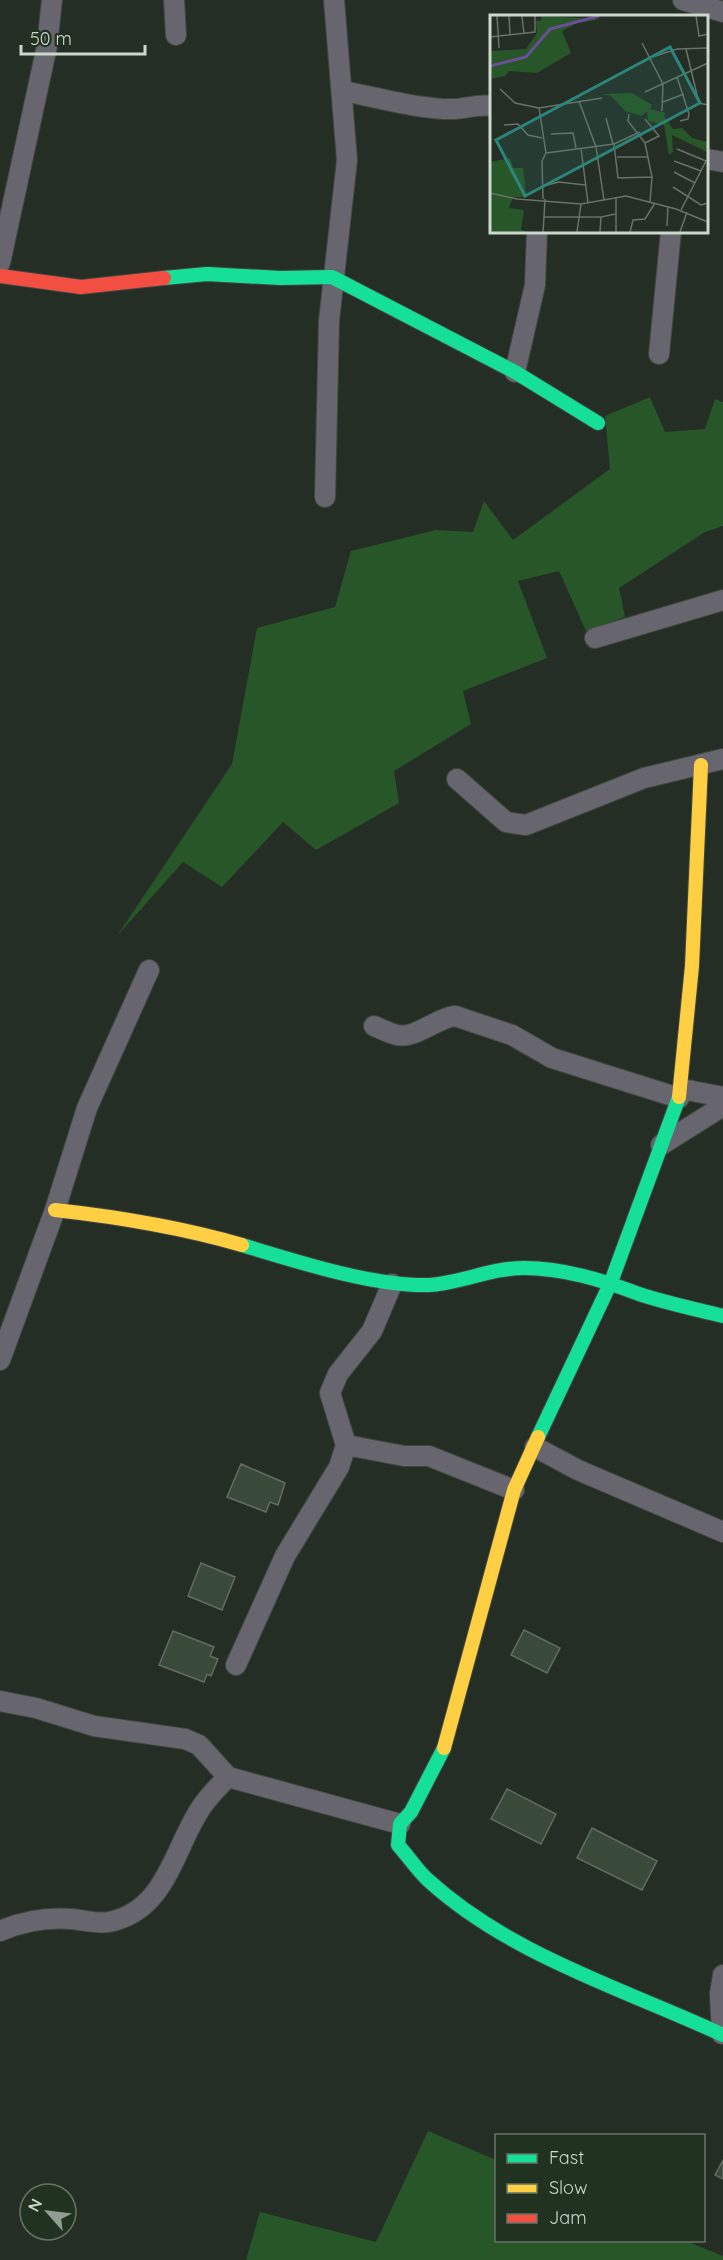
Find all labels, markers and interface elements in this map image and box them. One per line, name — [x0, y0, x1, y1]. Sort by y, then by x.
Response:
inset map — [490, 15, 708, 232]
scale bar — [21, 18, 146, 56]
text: 50 m — [30, 27, 72, 50]
legend — [495, 2134, 705, 2242]
text: Fast — [549, 2146, 584, 2169]
text: Slow — [549, 2176, 587, 2199]
north arrow — [18, 2182, 78, 2242]
text: N — [23, 2195, 46, 2215]
text: Jam — [549, 2206, 587, 2229]

